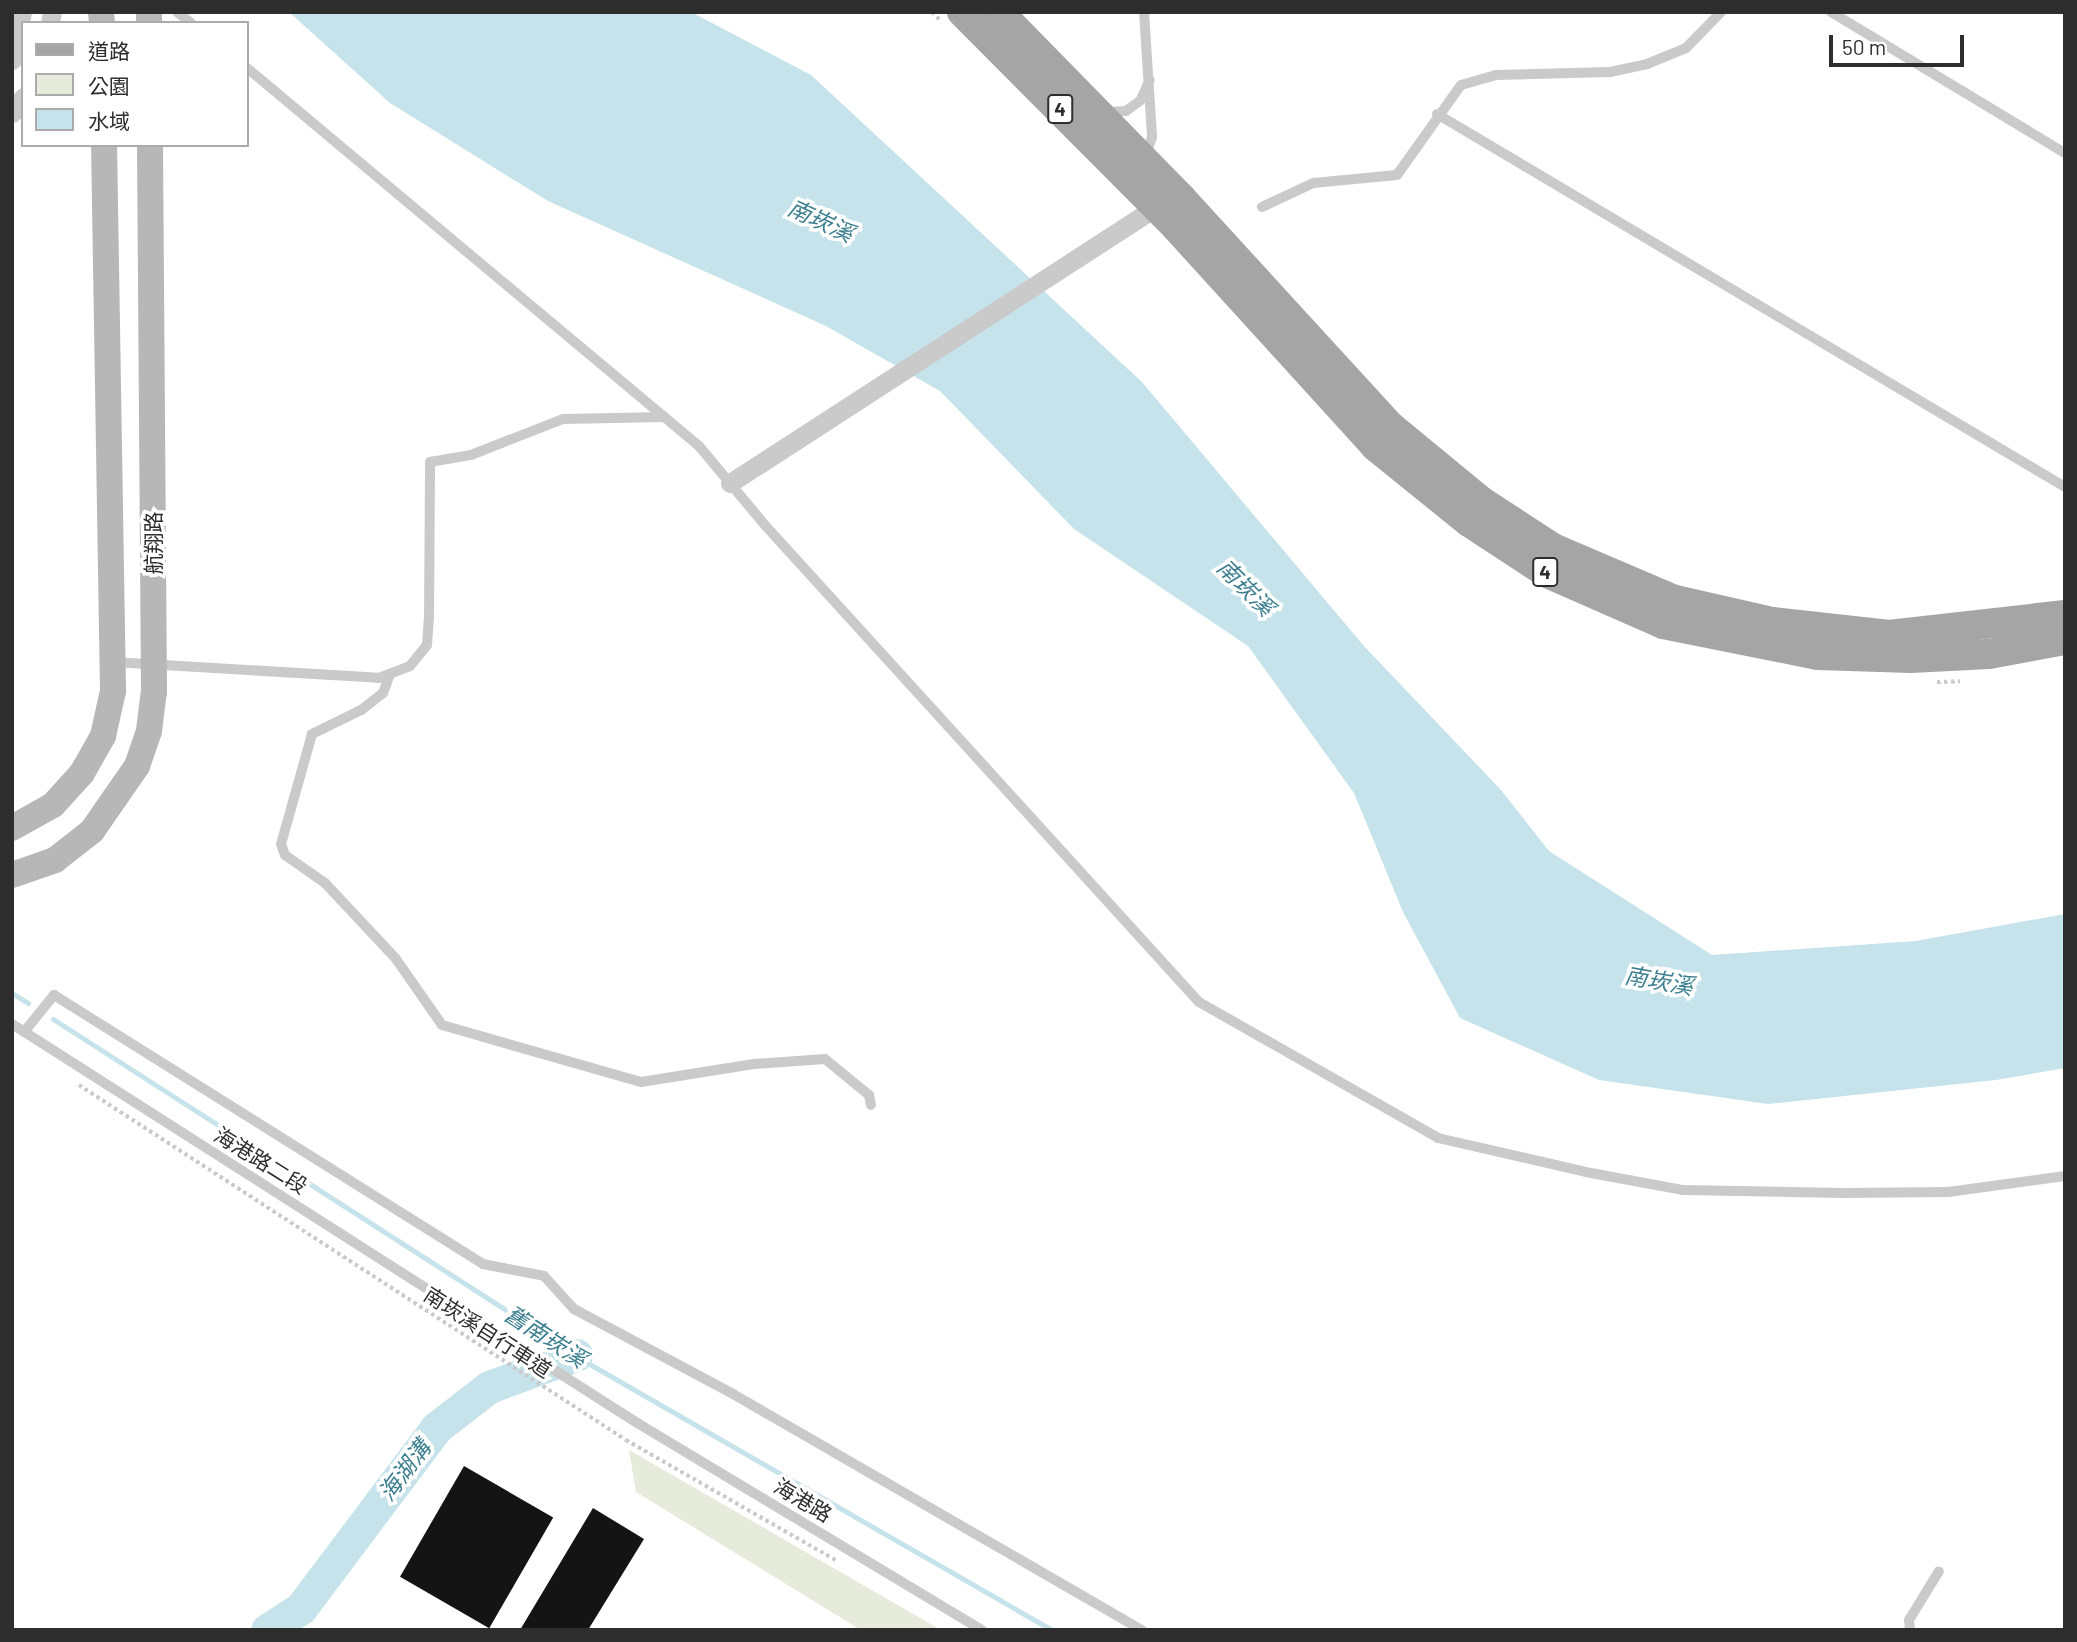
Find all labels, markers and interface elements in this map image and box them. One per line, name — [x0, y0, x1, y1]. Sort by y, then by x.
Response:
legend — [21, 21, 248, 147]
scale bar — [1832, 21, 1967, 65]
text: 50 m — [1842, 34, 1886, 59]
text: 道路 — [88, 38, 130, 63]
text: 公園 — [88, 73, 130, 98]
road number: 4 — [1046, 94, 1074, 124]
text: 水域 — [88, 108, 130, 133]
water label: 南崁溪 — [784, 193, 858, 247]
street label: 航翔路 — [140, 512, 166, 574]
water label: 南崁溪 — [1212, 553, 1280, 621]
road number: 4 — [1531, 556, 1559, 587]
water label: 南崁溪 — [1623, 960, 1695, 1000]
street label: 海港路二段 — [210, 1121, 312, 1199]
street label: 南崁溪自行車道 — [419, 1281, 557, 1383]
water label: 舊南崁溪 — [500, 1299, 592, 1373]
water label: 海湖溝 — [372, 1434, 436, 1506]
street label: 海港路 — [770, 1473, 836, 1527]

